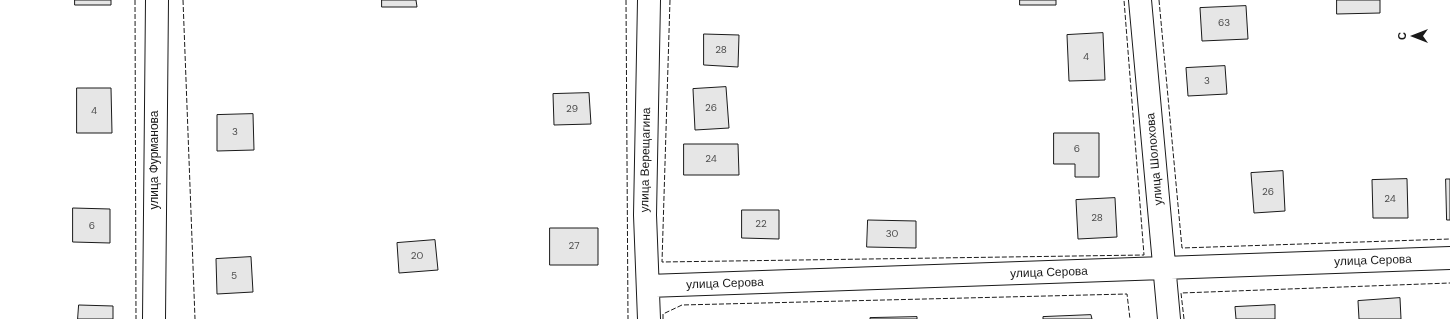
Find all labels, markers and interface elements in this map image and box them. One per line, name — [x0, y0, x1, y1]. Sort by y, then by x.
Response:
north arrow — [1394, 16, 1434, 56]
house number: 63 — [1218, 17, 1230, 29]
text: С — [1395, 32, 1409, 40]
house number: 28 — [715, 44, 727, 56]
house number: 4 — [1083, 51, 1089, 63]
house number: 3 — [1204, 75, 1210, 87]
house number: 26 — [705, 102, 717, 114]
house number: 29 — [566, 103, 578, 115]
house number: 4 — [91, 105, 97, 117]
street label: улица Верещагина — [638, 107, 654, 213]
street label: улица Фурманова — [148, 111, 162, 209]
street label: улица Шолохова — [1144, 112, 1166, 206]
house number: 3 — [232, 126, 238, 138]
house number: 6 — [1074, 143, 1080, 155]
house number: 24 — [705, 153, 717, 165]
house number: 26 — [1262, 186, 1274, 198]
house number: 24 — [1384, 193, 1396, 205]
house number: 28 — [1091, 212, 1103, 224]
house number: 22 — [755, 218, 767, 230]
house number: 6 — [89, 220, 95, 232]
house number: 30 — [886, 228, 898, 240]
house number: 27 — [569, 240, 579, 252]
house number: 20 — [411, 250, 423, 262]
street label: улица Серова — [1334, 252, 1412, 270]
street label: улица Серова — [1010, 264, 1088, 282]
house number: 5 — [231, 270, 237, 282]
street label: улица Серова — [686, 275, 764, 293]

